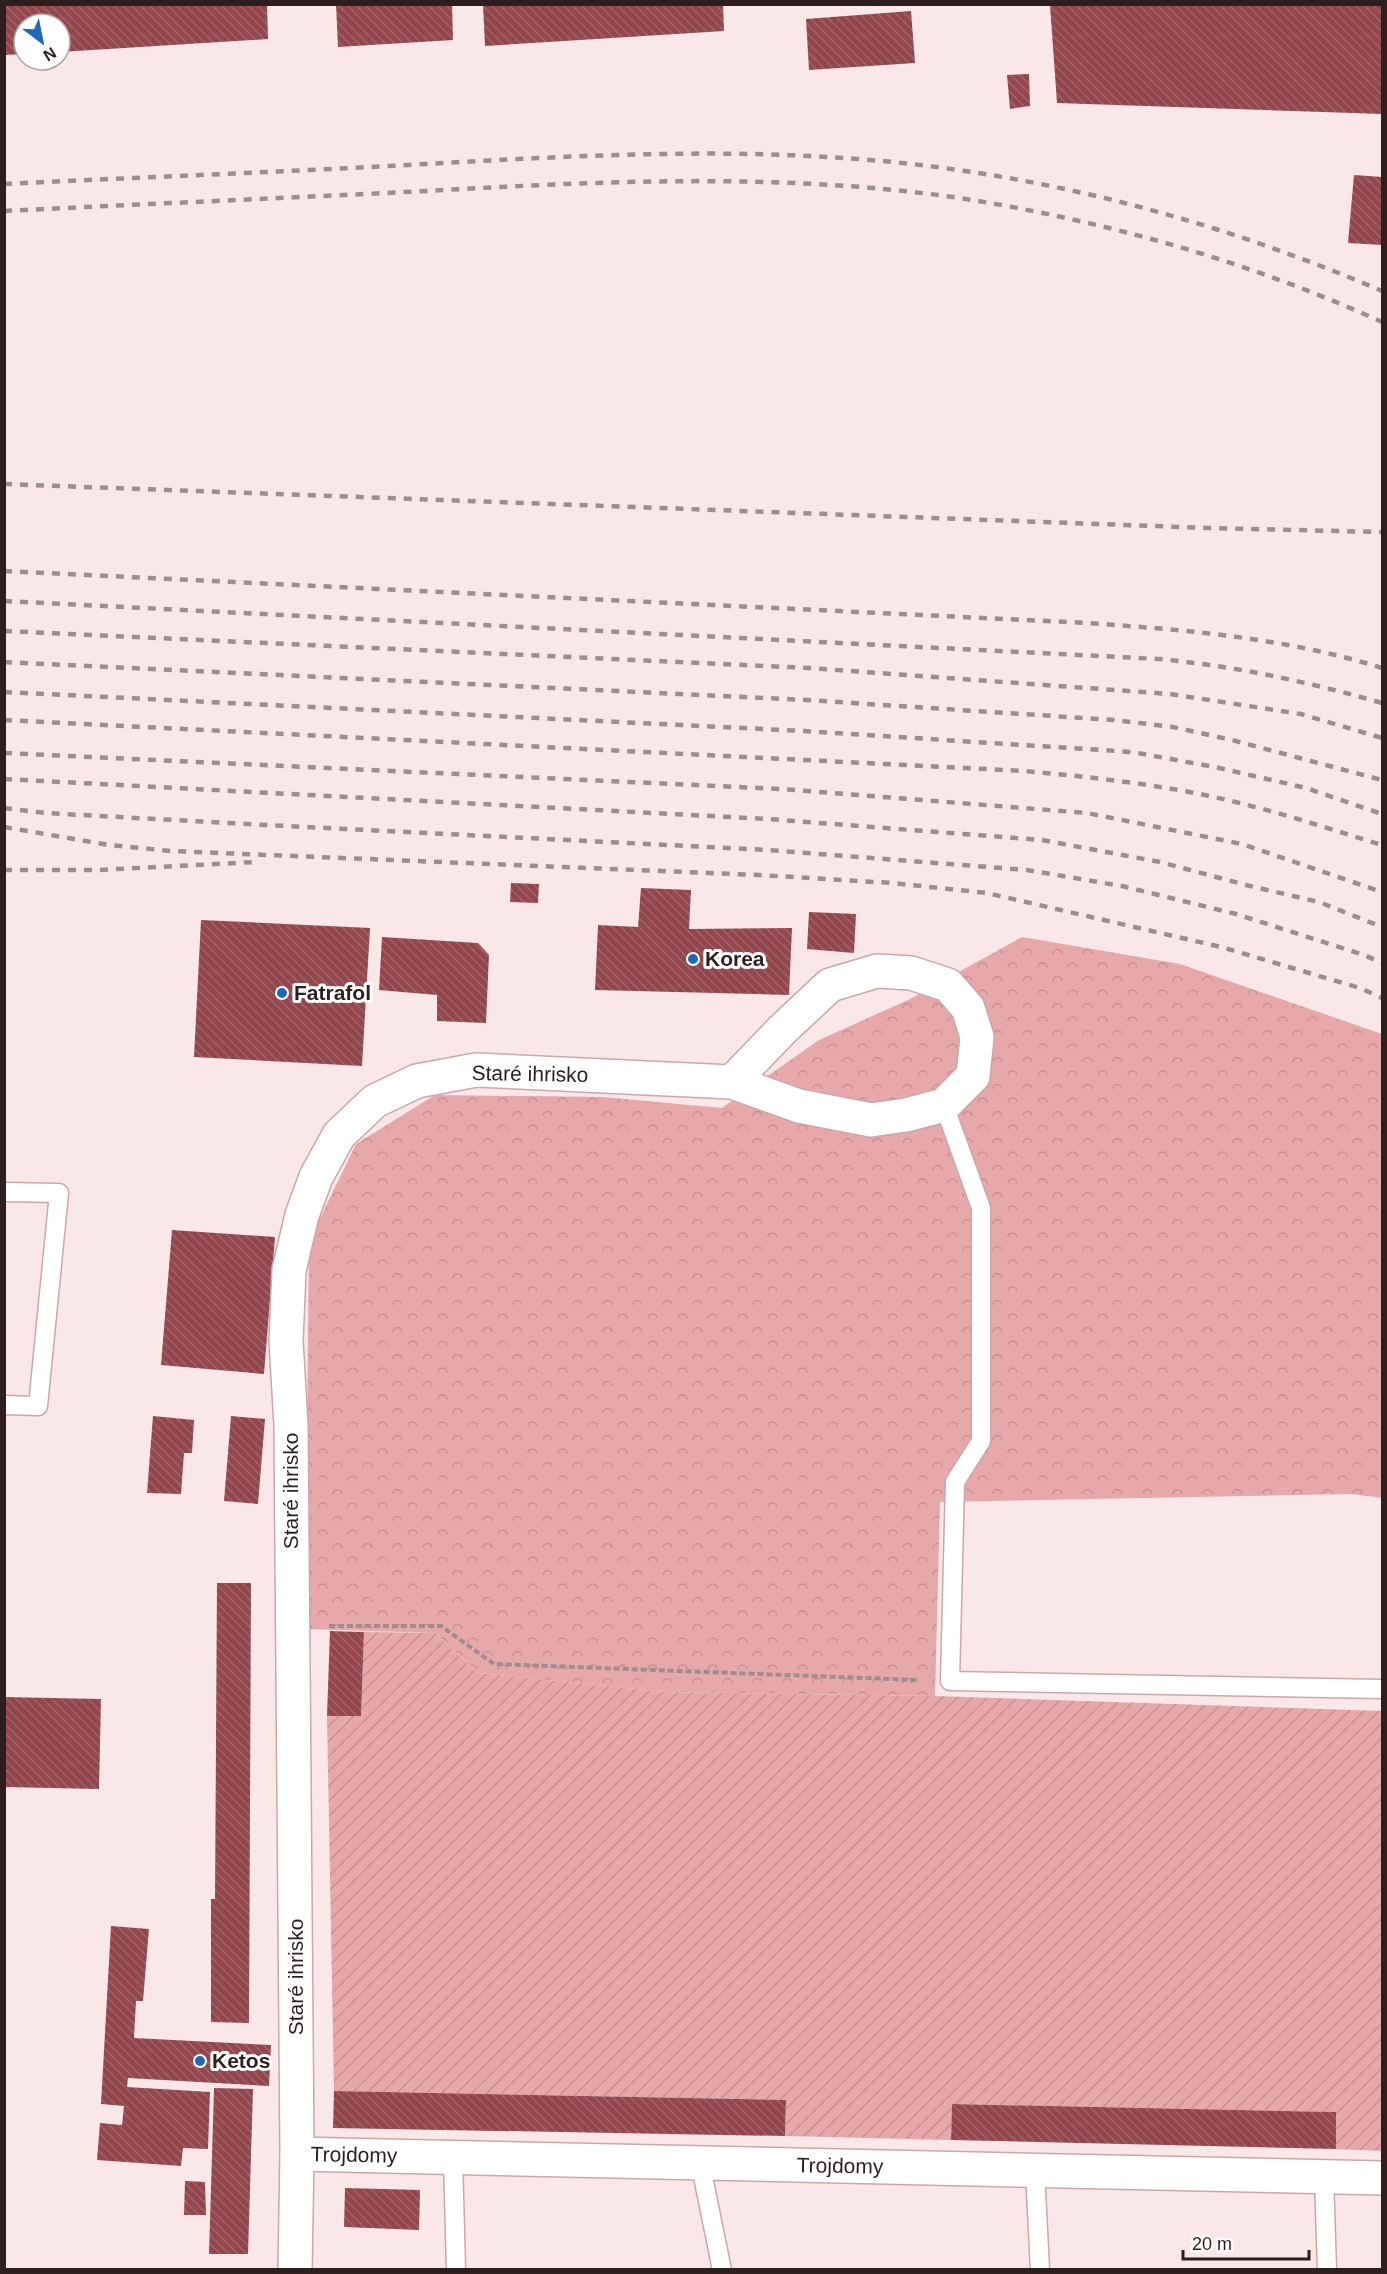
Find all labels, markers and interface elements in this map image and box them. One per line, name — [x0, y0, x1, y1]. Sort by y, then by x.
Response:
north arrow — [12, 12, 72, 72]
text: N — [40, 44, 59, 65]
place label: Korea — [705, 947, 765, 970]
marker: Korea — [686, 952, 700, 966]
place label: Fatrafol — [294, 981, 371, 1004]
marker: Fatrafol — [275, 986, 289, 1000]
street label: Staré ihrisko — [471, 1061, 589, 1086]
street label: Staré ihrisko — [279, 1433, 302, 1549]
street label: Staré ihrisko — [284, 1919, 307, 2035]
place label: Ketos — [212, 2049, 270, 2072]
marker: Ketos — [193, 2054, 207, 2068]
street label: Trojdomy — [310, 2142, 398, 2167]
street label: Trojdomy — [796, 2153, 884, 2178]
scale bar — [1183, 2223, 1309, 2261]
text: 20 m — [1192, 2234, 1232, 2254]

